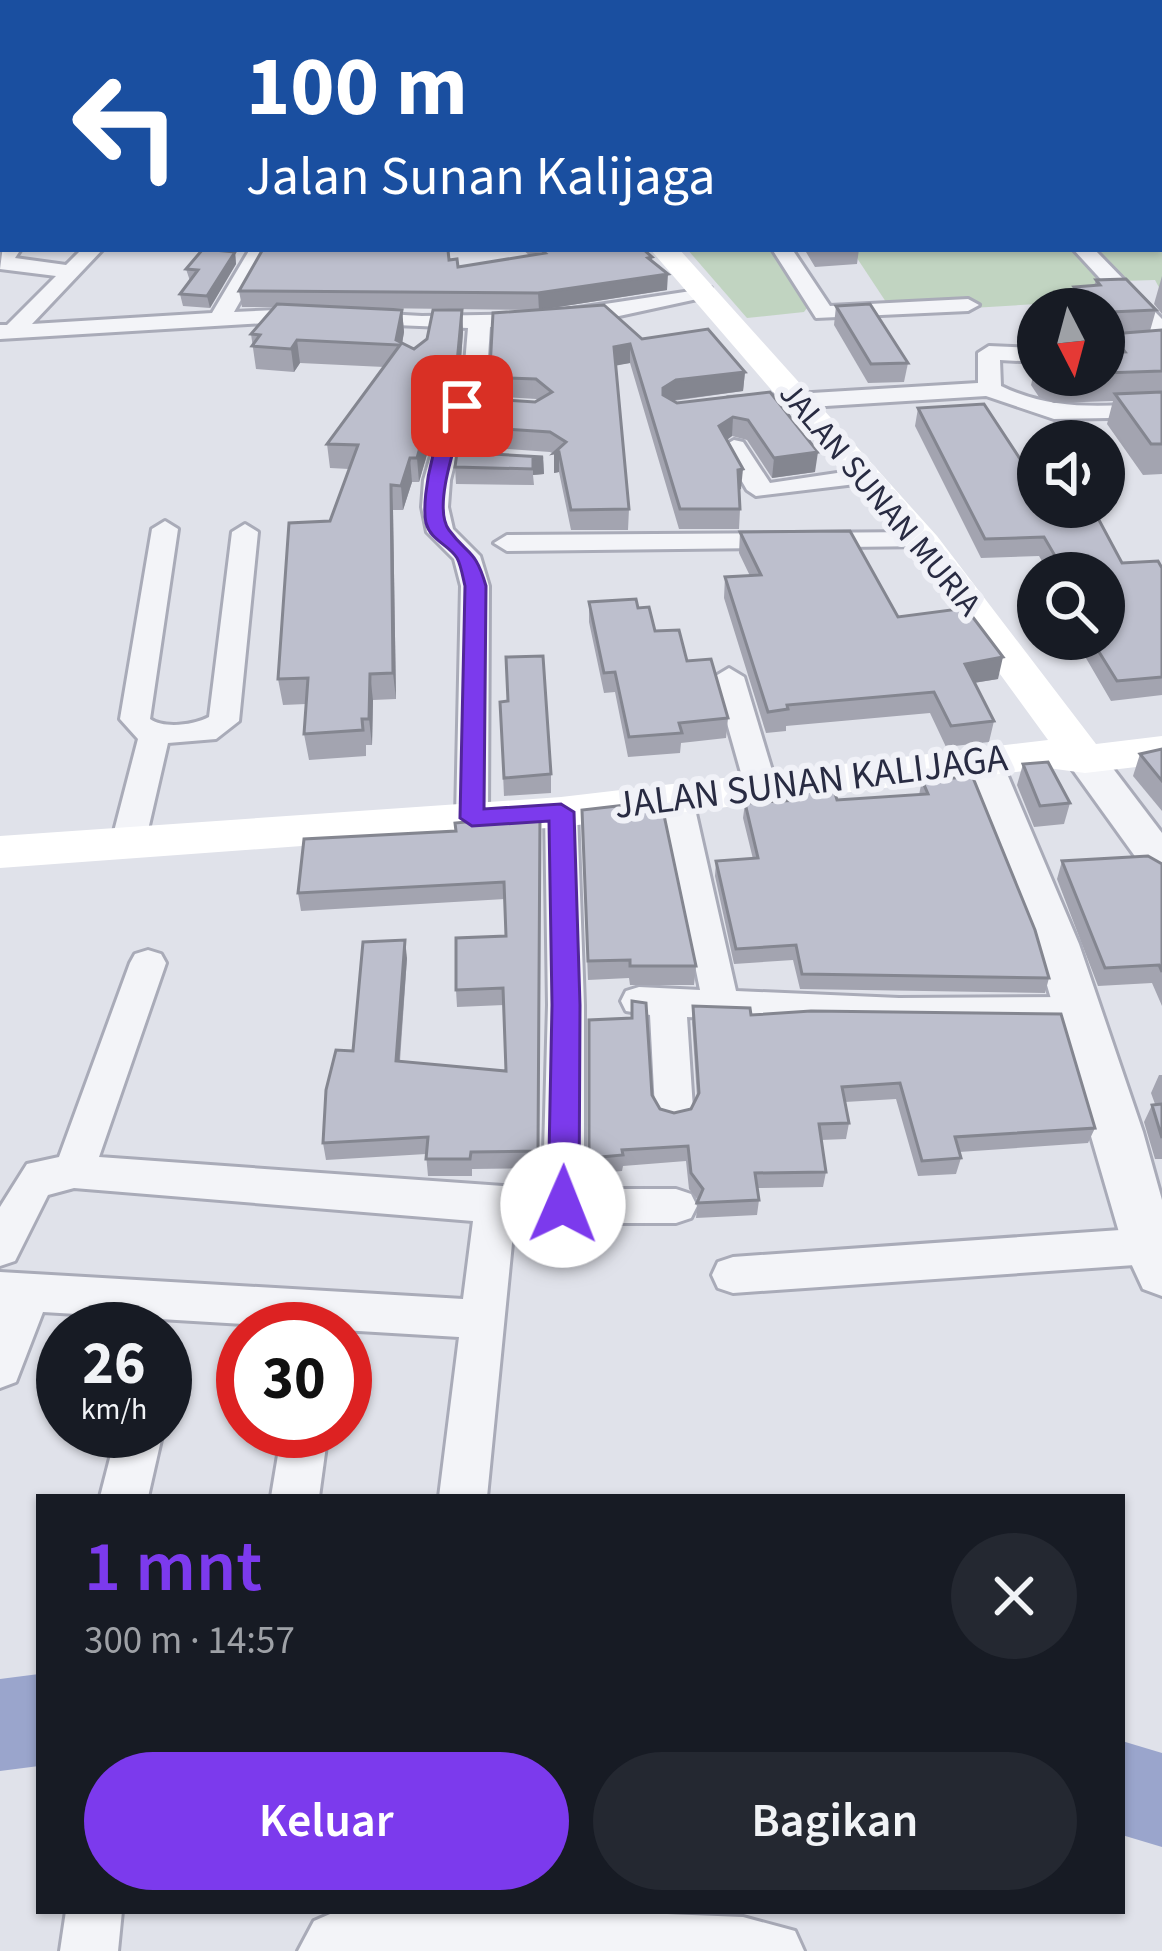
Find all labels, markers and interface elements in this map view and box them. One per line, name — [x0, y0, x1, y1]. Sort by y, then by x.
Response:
text: 100 m — [246, 28, 468, 148]
icon: left — [48, 48, 204, 204]
text: Jalan Sunan Kalijaga — [246, 139, 715, 216]
north arrow — [1017, 288, 1125, 396]
map controls — [1017, 288, 1125, 660]
pin — [411, 355, 513, 457]
street label: JALAN SUNAN MURIA — [768, 372, 992, 626]
icon: arrive — [429, 373, 495, 439]
button: sound — [1017, 420, 1125, 528]
button: search — [1017, 552, 1125, 660]
street label: JALAN SUNAN KALIJAGA — [611, 730, 1012, 834]
position arrow — [500, 1142, 626, 1268]
speed limit sign: 30 — [216, 1302, 372, 1458]
text: 26 — [82, 1322, 146, 1407]
text: km/h — [81, 1388, 147, 1431]
text: 1 mnt — [84, 1516, 262, 1619]
button: close — [951, 1533, 1077, 1659]
text: 300 m · 14:57 — [84, 1613, 295, 1669]
button: Keluar — [84, 1752, 569, 1890]
button: Bagikan — [593, 1752, 1077, 1890]

